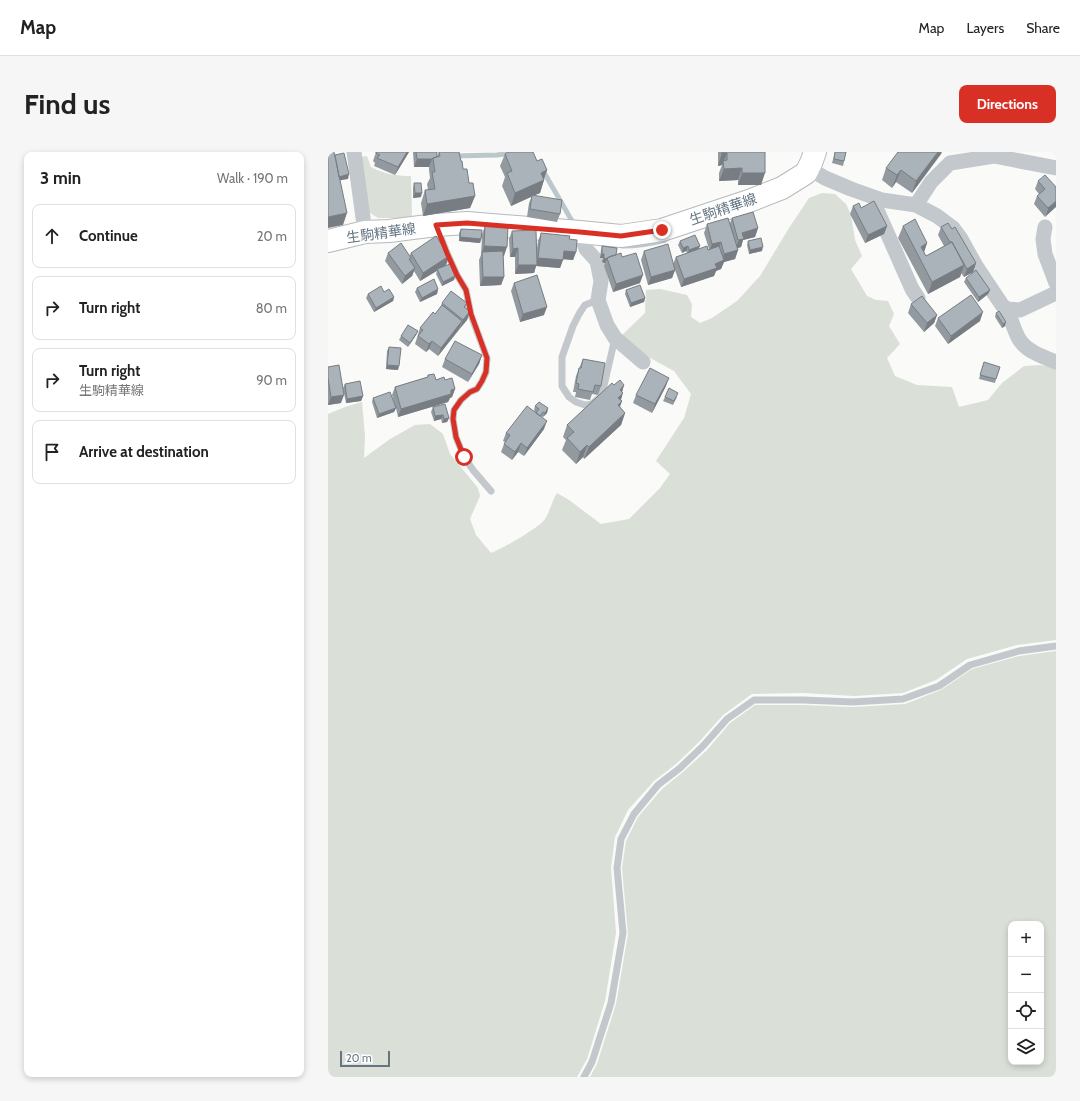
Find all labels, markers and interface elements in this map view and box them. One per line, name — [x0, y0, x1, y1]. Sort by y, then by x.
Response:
text: Map — [20, 16, 56, 39]
text: Map — [919, 19, 944, 37]
text: Layers — [966, 19, 1004, 37]
text: Share — [1026, 19, 1060, 37]
button: Directions — [959, 85, 1056, 123]
text: Find us — [24, 87, 110, 121]
text: 3 min — [40, 168, 81, 188]
text: Walk · 190 m — [217, 170, 288, 186]
street label: 生駒精華線 — [687, 189, 759, 229]
street label: 生駒精華線 — [345, 219, 417, 247]
route end — [653, 221, 671, 239]
icon: ahead — [41, 225, 63, 247]
text: Continue — [79, 227, 138, 245]
text: 20 m — [257, 228, 287, 244]
icon: right — [41, 297, 63, 319]
text: Turn right — [79, 299, 140, 317]
text: 80 m — [256, 300, 287, 316]
text: Turn right — [79, 362, 140, 380]
icon: right — [41, 369, 63, 391]
text: 90 m — [256, 372, 287, 388]
text: 生駒精華線 — [79, 382, 144, 398]
icon: arrive — [41, 441, 63, 463]
text: Arrive at destination — [79, 443, 209, 461]
route start — [455, 448, 473, 466]
map controls — [1008, 921, 1044, 1065]
button: + — [1008, 921, 1044, 957]
button: − — [1008, 957, 1044, 993]
button: locate — [1008, 993, 1044, 1029]
button: layers — [1008, 1029, 1044, 1065]
scale bar — [340, 1049, 390, 1068]
text: 20 m — [346, 1051, 372, 1065]

